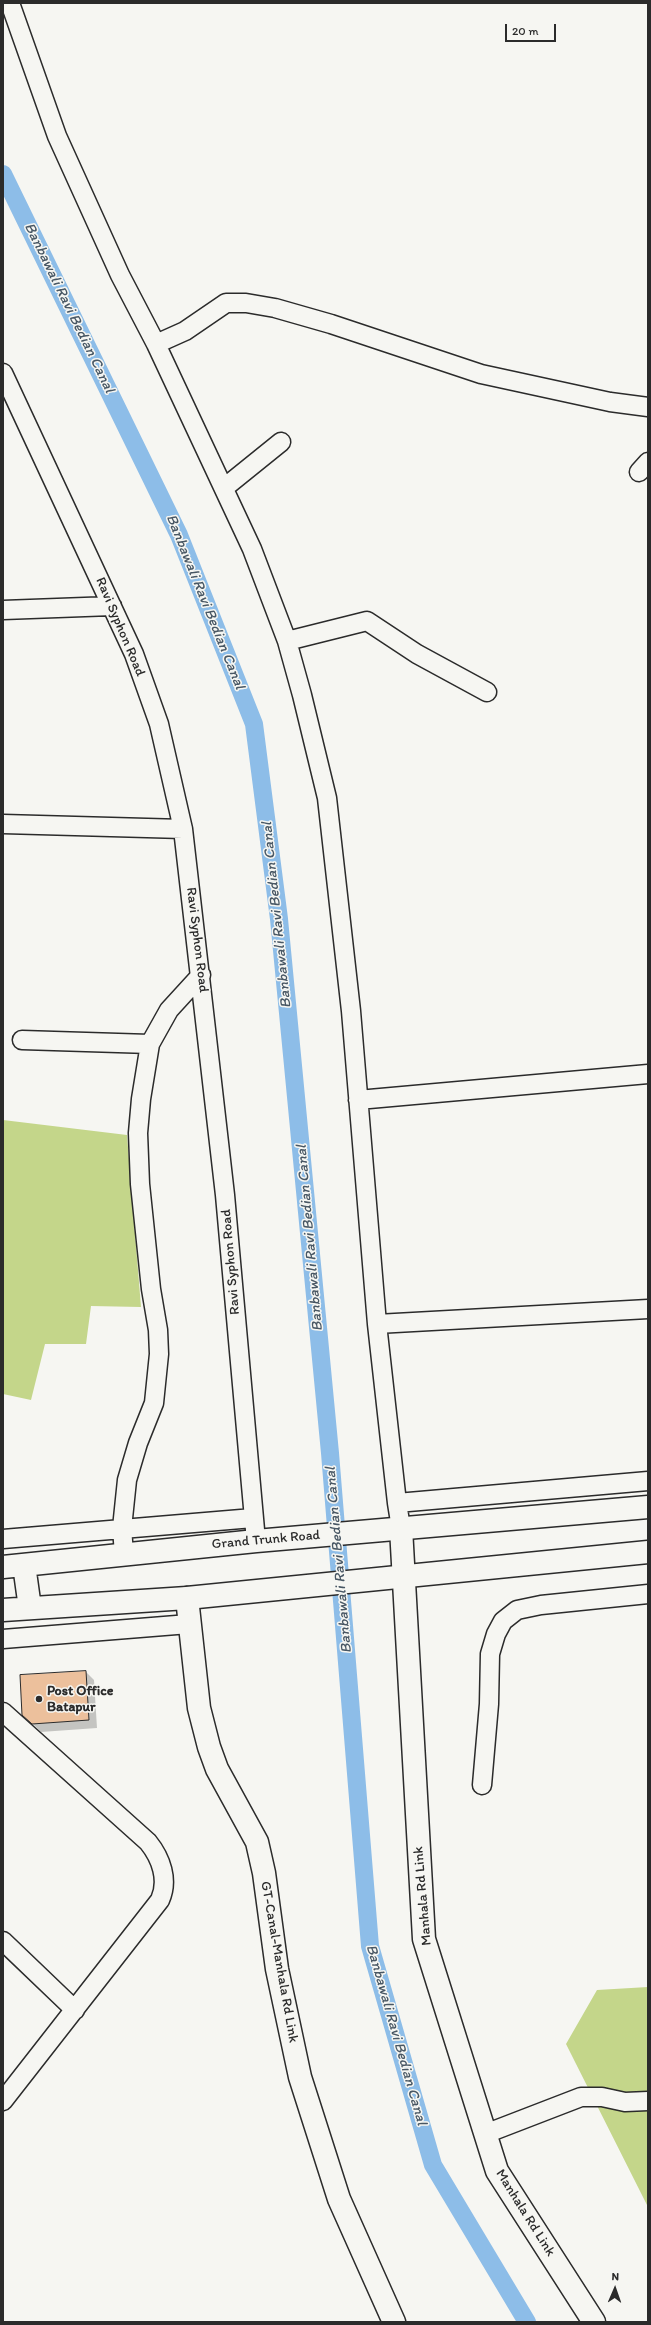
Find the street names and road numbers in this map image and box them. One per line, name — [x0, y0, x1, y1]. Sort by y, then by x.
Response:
street label: Ravi Syphon Road — [92, 575, 148, 679]
street label: Ravi Syphon Road — [182, 886, 212, 994]
street label: Ravi Syphon Road — [218, 1208, 244, 1316]
street label: Grand Trunk Road — [211, 1527, 321, 1553]
street label: Manhala Rd Link — [410, 1846, 436, 1946]
street label: GT-Canal-Manhala Rd Link — [257, 1880, 301, 2044]
street label: Manhala Rd Link — [491, 2166, 559, 2260]

